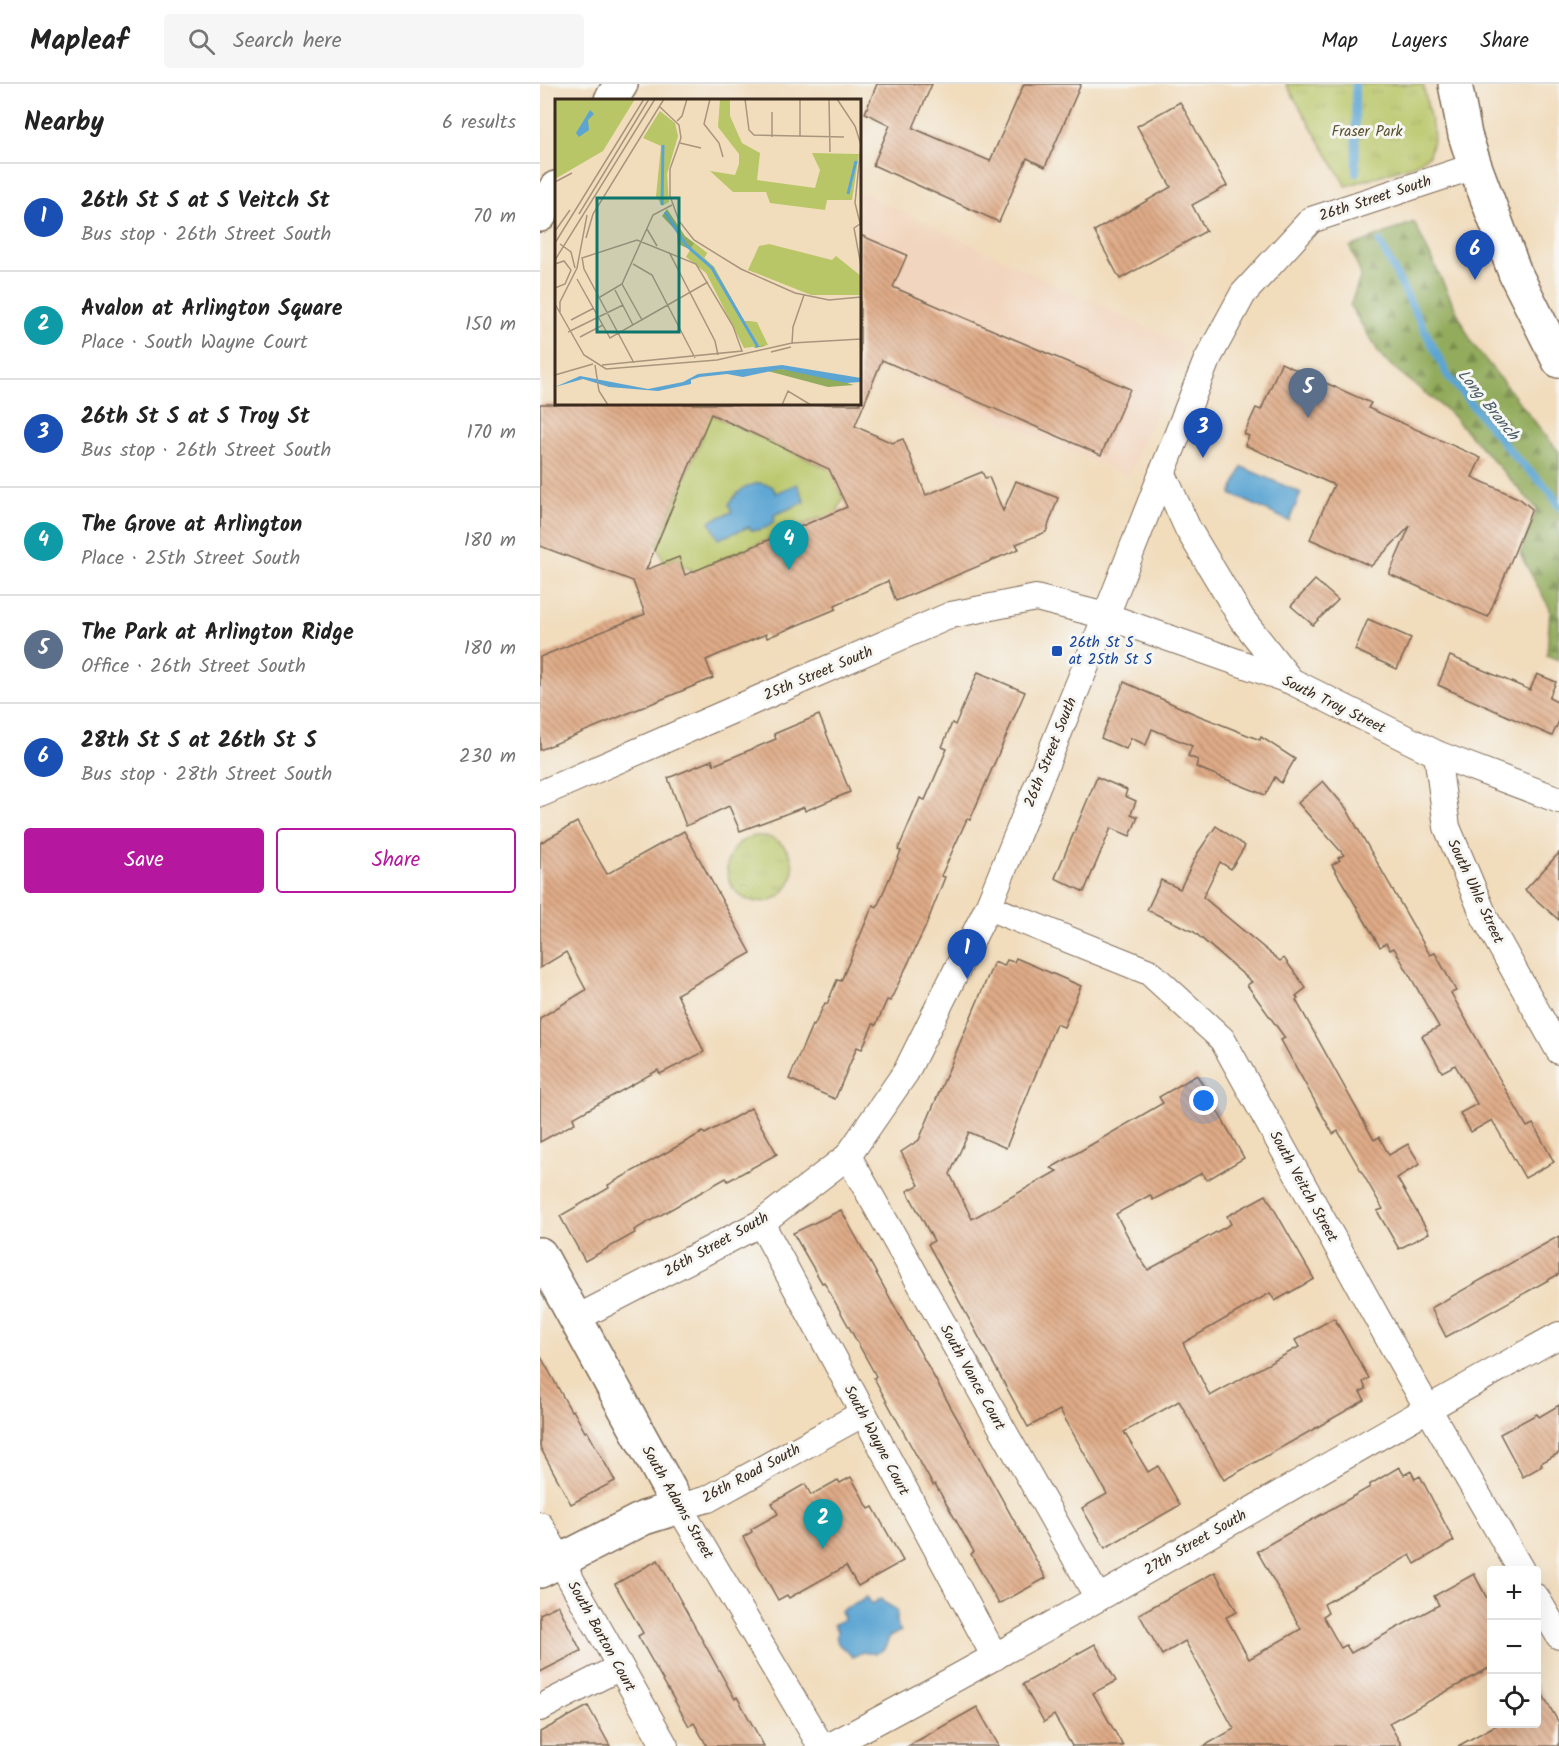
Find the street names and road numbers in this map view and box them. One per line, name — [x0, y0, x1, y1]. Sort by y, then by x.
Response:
street label: 26th Street South — [1316, 169, 1435, 228]
street label: 25th Street South — [760, 640, 877, 708]
street label: South Troy Street — [1278, 669, 1390, 740]
street label: 26th Street South — [1018, 694, 1084, 811]
street label: South Uhle Street — [1440, 835, 1510, 948]
street label: South Veitch Street — [1262, 1126, 1344, 1247]
street label: 26th Street South — [660, 1206, 773, 1284]
street label: South Vance Court — [933, 1320, 1011, 1435]
street label: South Wayne Court — [837, 1381, 915, 1500]
street label: 26th Road South — [698, 1438, 805, 1510]
street label: South Adams Street — [635, 1441, 720, 1564]
street label: 27th Street South — [1140, 1504, 1251, 1582]
street label: South Barton Court — [561, 1577, 642, 1697]

